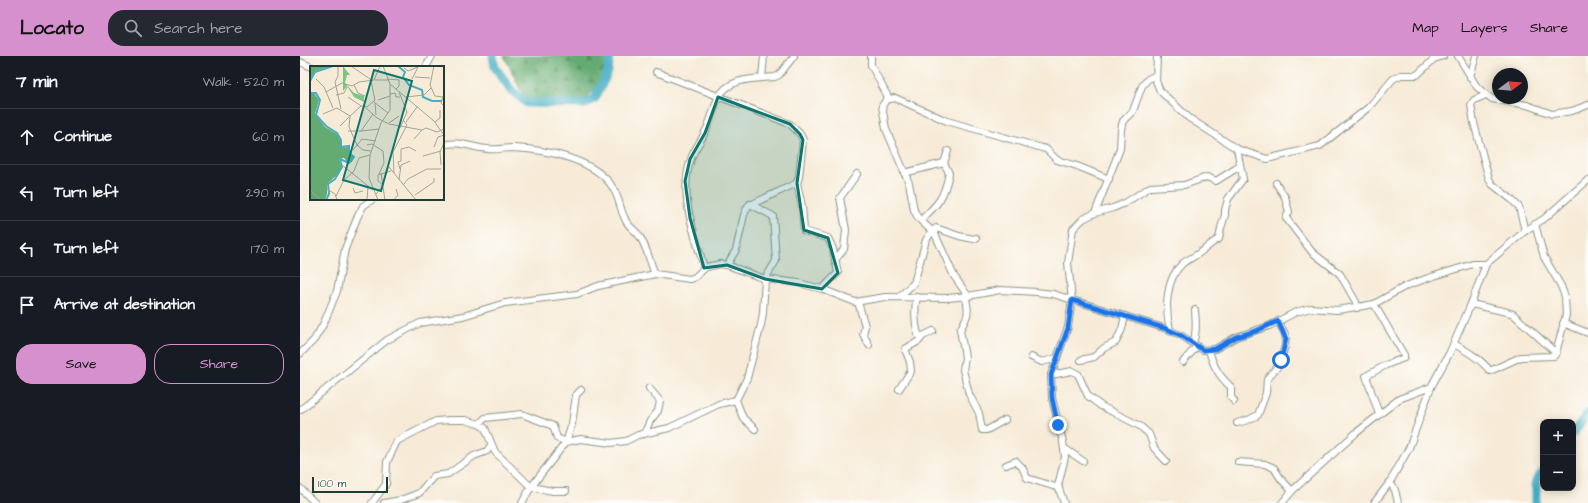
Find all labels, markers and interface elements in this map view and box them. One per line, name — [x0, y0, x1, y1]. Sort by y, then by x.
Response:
search box — [108, 10, 388, 46]
text: Locato — [20, 15, 84, 42]
icon: search — [122, 17, 144, 39]
text: Search here — [154, 18, 242, 39]
text: Map — [1412, 18, 1439, 38]
text: Layers — [1461, 18, 1508, 38]
text: Share — [1530, 18, 1568, 38]
inset map — [310, 66, 444, 200]
north arrow — [1492, 68, 1528, 104]
text: 7 min — [16, 70, 58, 94]
text: Walk · 520 m — [203, 73, 284, 91]
icon: ahead — [16, 126, 38, 148]
text: Continue — [54, 126, 112, 147]
text: 60 m — [252, 128, 284, 146]
icon: left — [16, 182, 38, 204]
text: Turn left — [54, 182, 118, 203]
text: 290 m — [246, 184, 284, 202]
icon: left — [16, 238, 38, 260]
text: Turn left — [54, 238, 118, 259]
text: 170 m — [251, 240, 284, 258]
icon: arrive — [16, 294, 38, 316]
text: Arrive at destination — [54, 294, 195, 315]
button: Save — [16, 344, 146, 384]
button: Share — [154, 344, 284, 384]
route start — [1272, 351, 1290, 369]
route end — [1049, 416, 1067, 434]
map controls — [1540, 419, 1576, 491]
button: + — [1540, 419, 1576, 455]
button: − — [1540, 455, 1576, 491]
scale bar — [312, 475, 388, 494]
text: 100 m — [318, 476, 346, 491]

